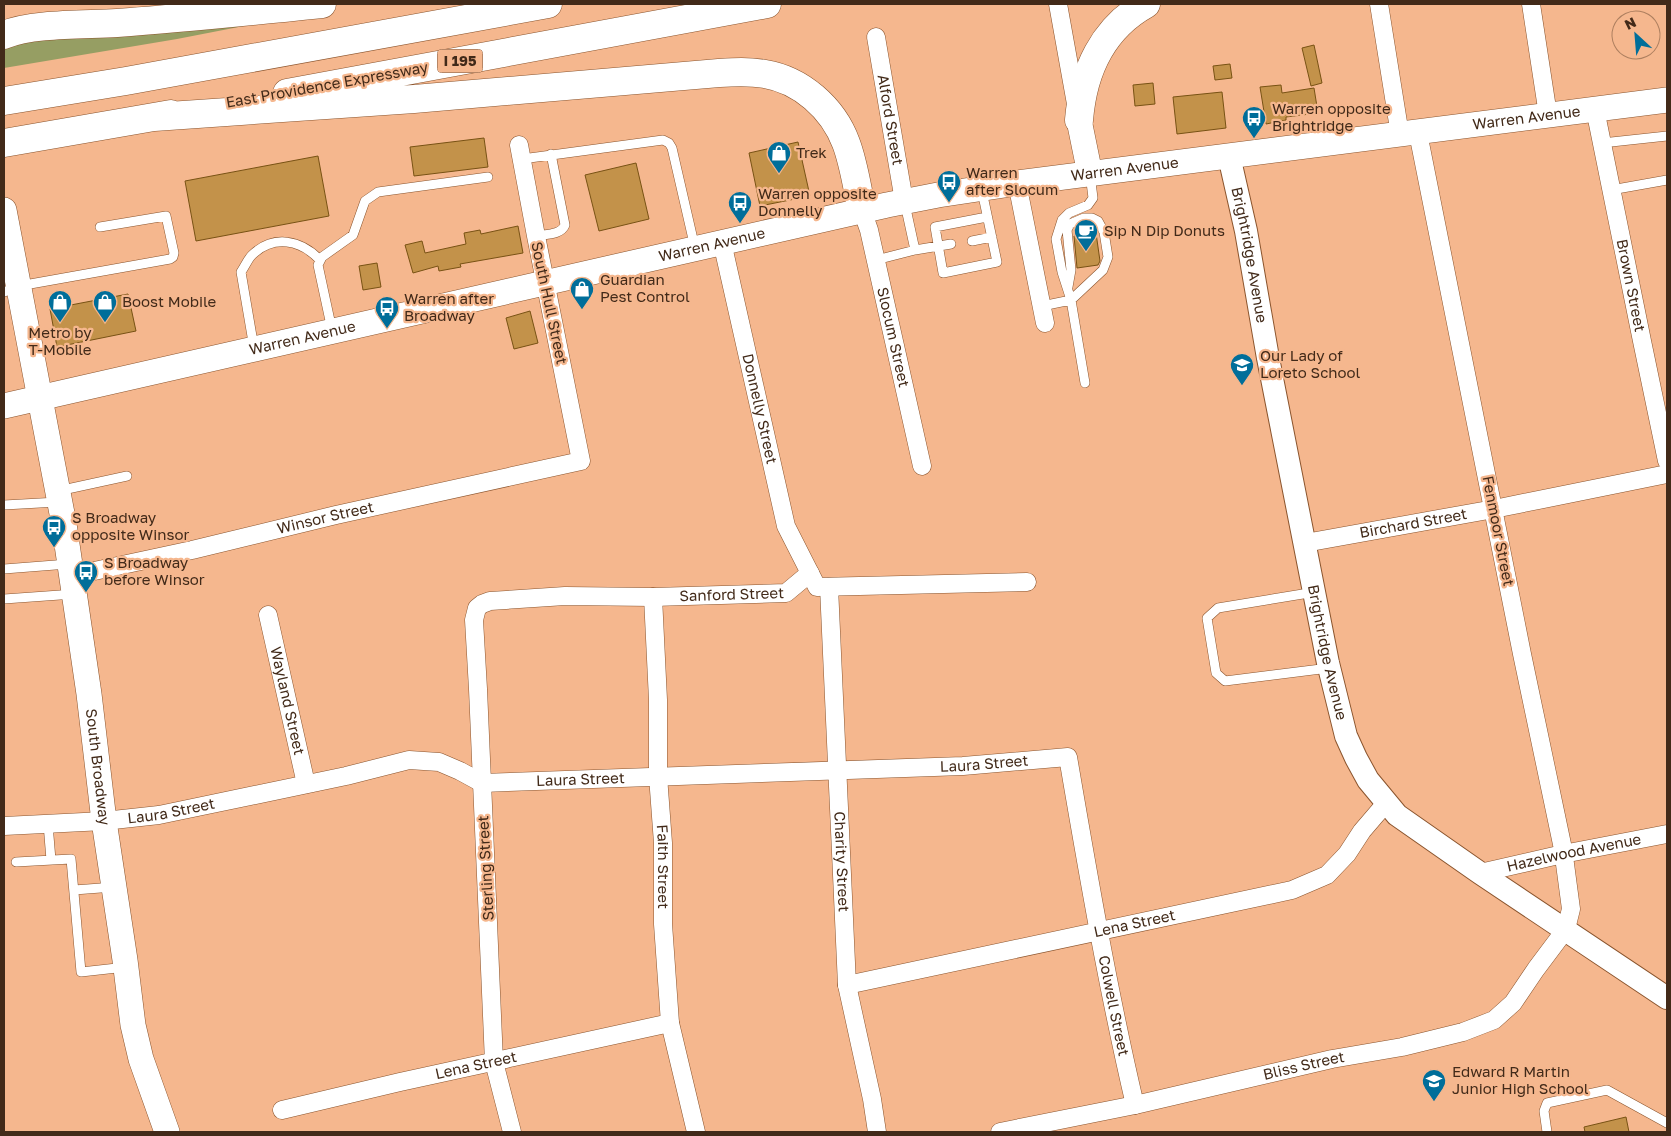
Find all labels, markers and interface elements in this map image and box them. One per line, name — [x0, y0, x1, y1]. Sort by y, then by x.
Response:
north arrow — [1611, 10, 1661, 60]
text: N — [1622, 13, 1639, 33]
road number: I 195 — [438, 49, 482, 72]
street label: East Providence Expressway — [224, 57, 430, 111]
street label: Alford Street — [875, 73, 908, 166]
place label: Warren opposite Brightridge — [1272, 99, 1391, 134]
street label: Warren Avenue — [1471, 101, 1582, 133]
bus stop icon: Warren opposite Brightridge — [1241, 105, 1267, 139]
shop icon: Trek — [766, 140, 792, 174]
place label: Trek — [796, 143, 827, 161]
street label: Warren Avenue — [1070, 152, 1180, 184]
place label: Warren after Slocum — [966, 163, 1058, 198]
bus stop icon: Warren after Slocum — [936, 169, 962, 203]
place label: Warren opposite Donnelly — [758, 184, 877, 219]
street label: Brightridge Avenue — [1228, 185, 1272, 324]
bus stop icon: Warren opposite Donnelly — [727, 190, 753, 224]
cafe icon: Sip N Dip Donuts — [1073, 218, 1099, 252]
place label: Sip N Dip Donuts — [1104, 221, 1225, 239]
street label: Warren Avenue — [657, 223, 767, 265]
street label: Brown Street — [1614, 237, 1650, 333]
street label: South Hull Street — [528, 240, 572, 366]
place label: Guardian Pest Control — [600, 270, 690, 305]
shop icon: Guardian Pest Control — [569, 276, 595, 310]
street label: Slocum Street — [874, 285, 914, 389]
shop icon: Metro by T-Mobile — [47, 289, 73, 323]
shop icon: Boost Mobile — [92, 289, 118, 323]
place label: Warren after Broadway — [404, 289, 494, 324]
place label: Boost Mobile — [122, 292, 217, 310]
bus stop icon: Warren after Broadway — [374, 295, 400, 329]
street label: Warren Avenue — [247, 316, 357, 358]
place label: Metro by T-Mobile — [28, 323, 92, 358]
place label: Our Lady of Loreto School — [1260, 346, 1361, 381]
street label: Donnelly Street — [739, 352, 782, 466]
school or university icon: Our Lady of Loreto School — [1229, 352, 1255, 386]
street label: Fenmoor Street — [1479, 474, 1519, 587]
street label: Winsor Street — [275, 497, 375, 537]
street label: Birchard Street — [1358, 504, 1468, 541]
place label: S Broadway opposite Winsor — [72, 508, 189, 543]
bus stop icon: S Broadway opposite Winsor — [41, 514, 67, 548]
place label: S Broadway before Winsor — [104, 553, 205, 588]
bus stop icon: S Broadway before Winsor — [73, 559, 99, 593]
street label: Sanford Street — [679, 583, 784, 604]
street label: Brightridge Avenue — [1305, 583, 1352, 722]
street label: Wayland Street — [267, 645, 309, 756]
street label: South Broadway — [83, 707, 115, 827]
street label: Laura Street — [940, 750, 1029, 775]
street label: Laura Street — [536, 768, 625, 789]
street label: Laura Street — [126, 794, 216, 826]
street label: Charity Street — [831, 811, 854, 912]
street label: Sterling Street — [473, 815, 497, 921]
street label: Faith Street — [654, 824, 673, 909]
street label: Hazelwood Avenue — [1505, 829, 1643, 875]
street label: Lena Street — [1092, 905, 1177, 940]
street label: Colwell Street — [1096, 954, 1134, 1058]
street label: Lena Street — [433, 1047, 518, 1082]
street label: Bliss Street — [1261, 1047, 1346, 1083]
place label: Edward R Martin Junior High School — [1452, 1062, 1589, 1097]
school or university icon: Edward R Martin Junior High School — [1421, 1068, 1447, 1102]

